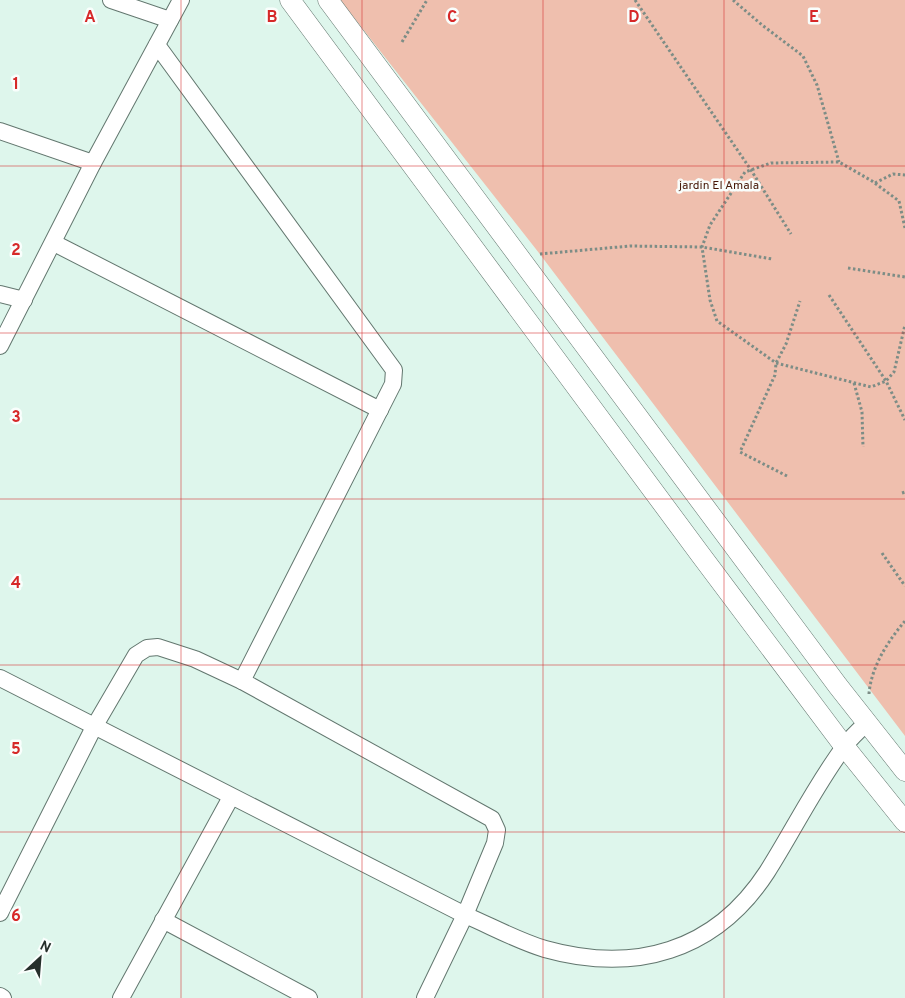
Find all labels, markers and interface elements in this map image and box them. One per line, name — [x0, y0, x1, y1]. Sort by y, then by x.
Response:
text: A — [84, 8, 96, 28]
text: B — [266, 8, 278, 28]
text: C — [447, 8, 457, 28]
text: D — [628, 8, 640, 28]
text: E — [809, 8, 819, 28]
text: 1 — [13, 75, 19, 95]
park label: jardin El Amala — [678, 178, 759, 194]
text: 2 — [11, 241, 21, 261]
text: 3 — [11, 408, 21, 428]
text: 4 — [11, 574, 21, 594]
text: 5 — [11, 740, 21, 760]
text: 6 — [11, 907, 21, 927]
north arrow — [15, 933, 65, 983]
text: N — [37, 938, 53, 958]

